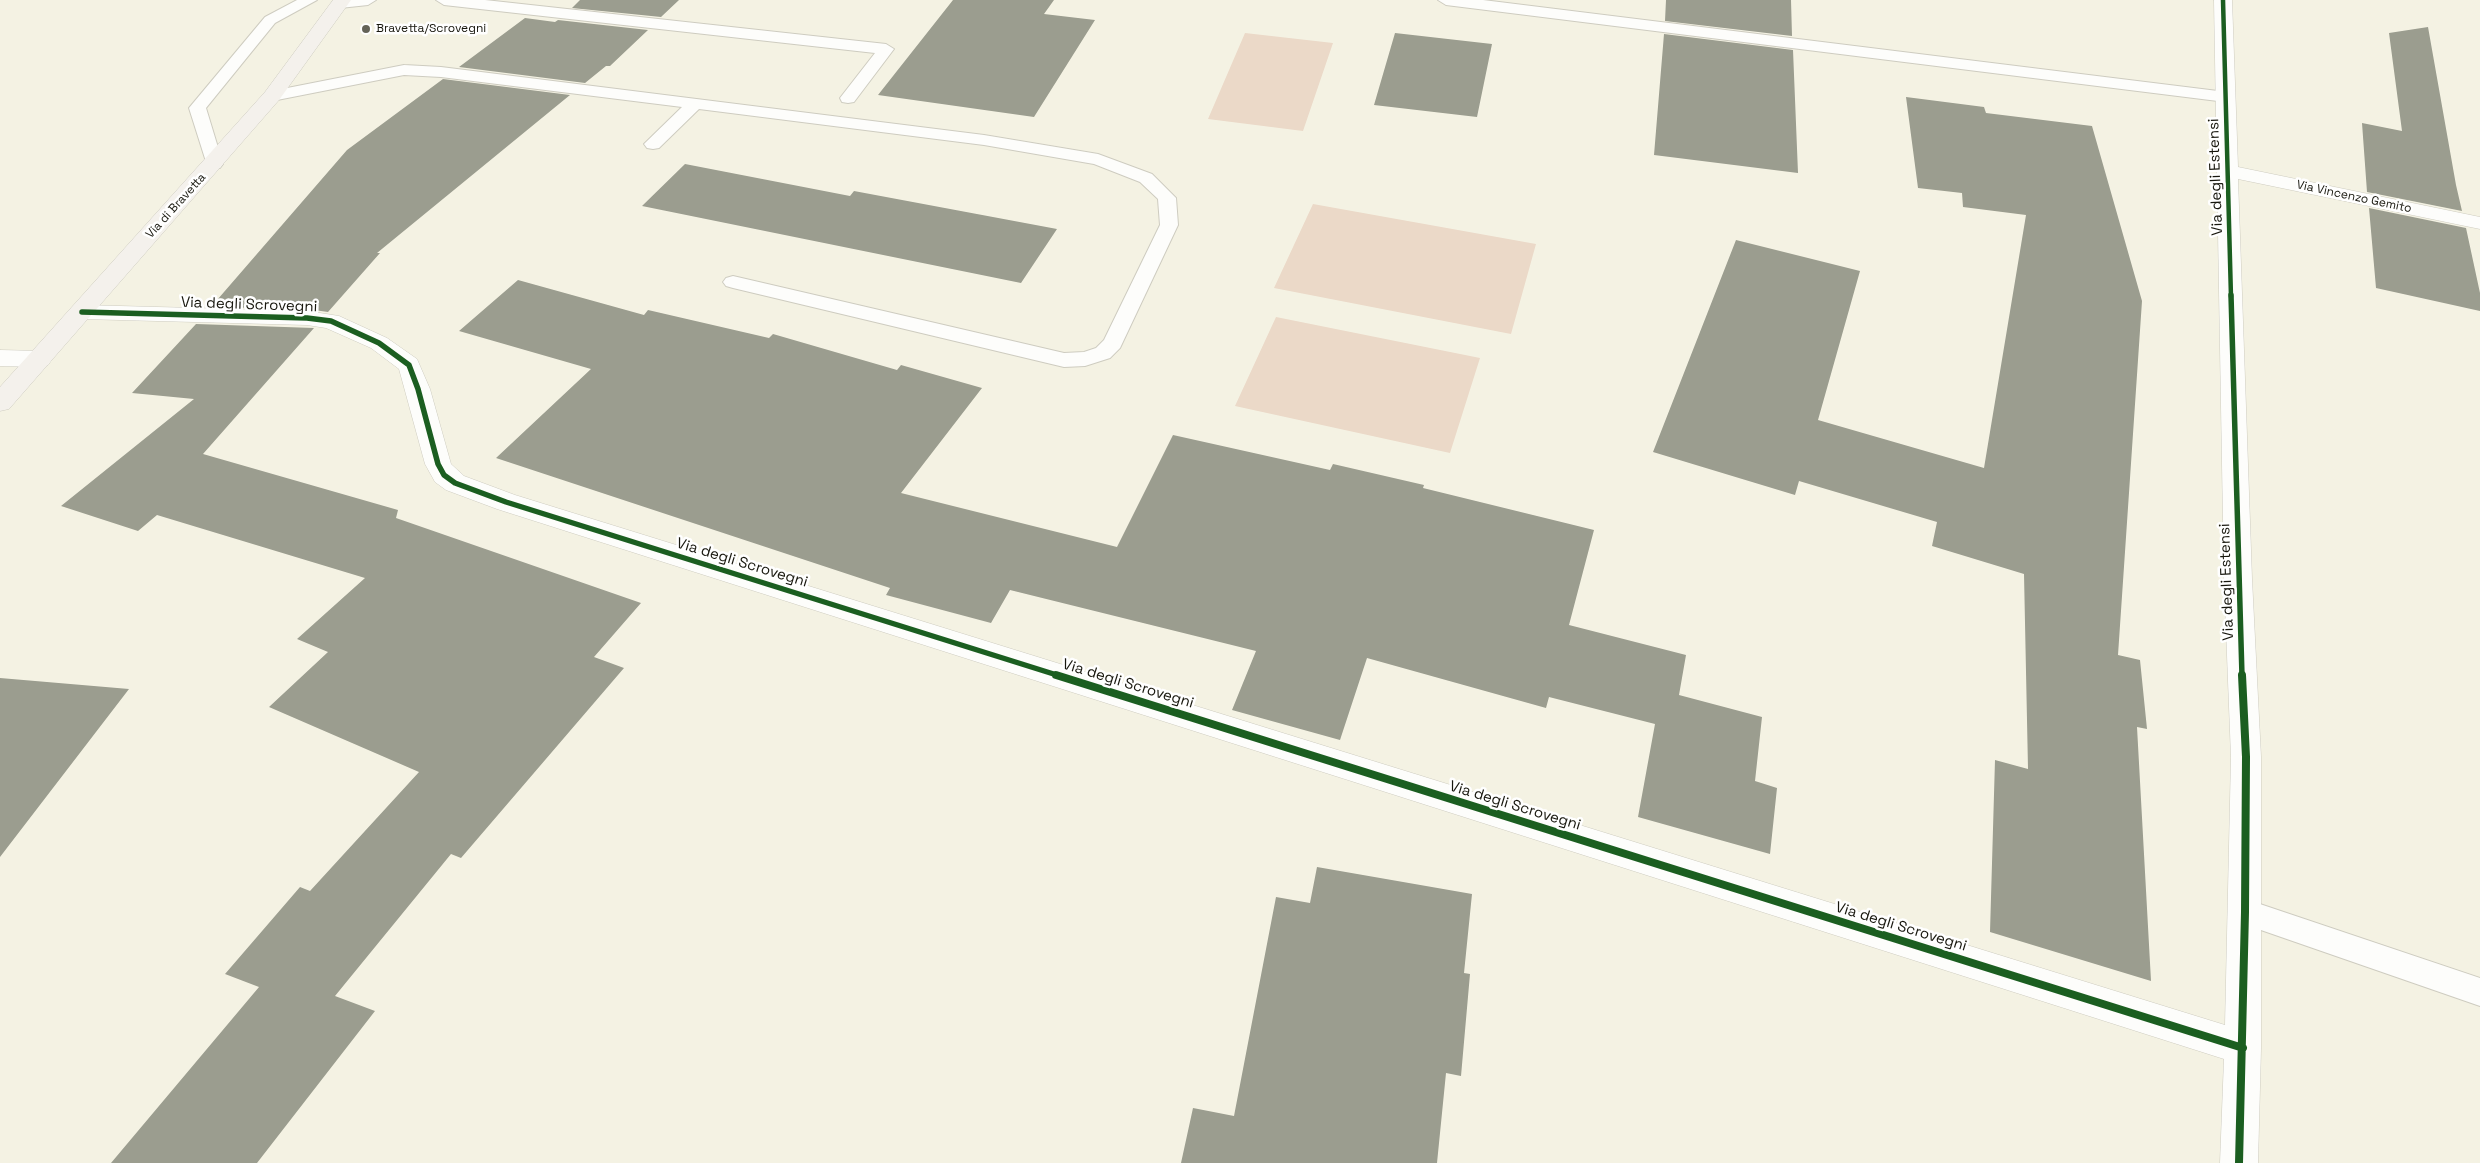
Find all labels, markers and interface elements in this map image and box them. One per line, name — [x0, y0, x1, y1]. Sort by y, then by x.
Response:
place label: Bravetta/Scrovegni — [376, 22, 486, 36]
marker: Bravetta/Scrovegni — [360, 23, 372, 35]
street label: Via degli Estensi — [2205, 118, 2227, 236]
street label: Via di Bravetta — [143, 171, 209, 241]
street label: Via Vincenzo Gemito — [2295, 178, 2413, 216]
street label: Via degli Scrovegni — [180, 294, 318, 316]
street label: Via degli Estensi — [2216, 523, 2238, 641]
street label: Via degli Scrovegni — [674, 534, 810, 592]
street label: Via degli Scrovegni — [1060, 655, 1196, 713]
street label: Via degli Scrovegni — [1447, 777, 1583, 835]
street label: Via degli Scrovegni — [1833, 898, 1969, 956]

